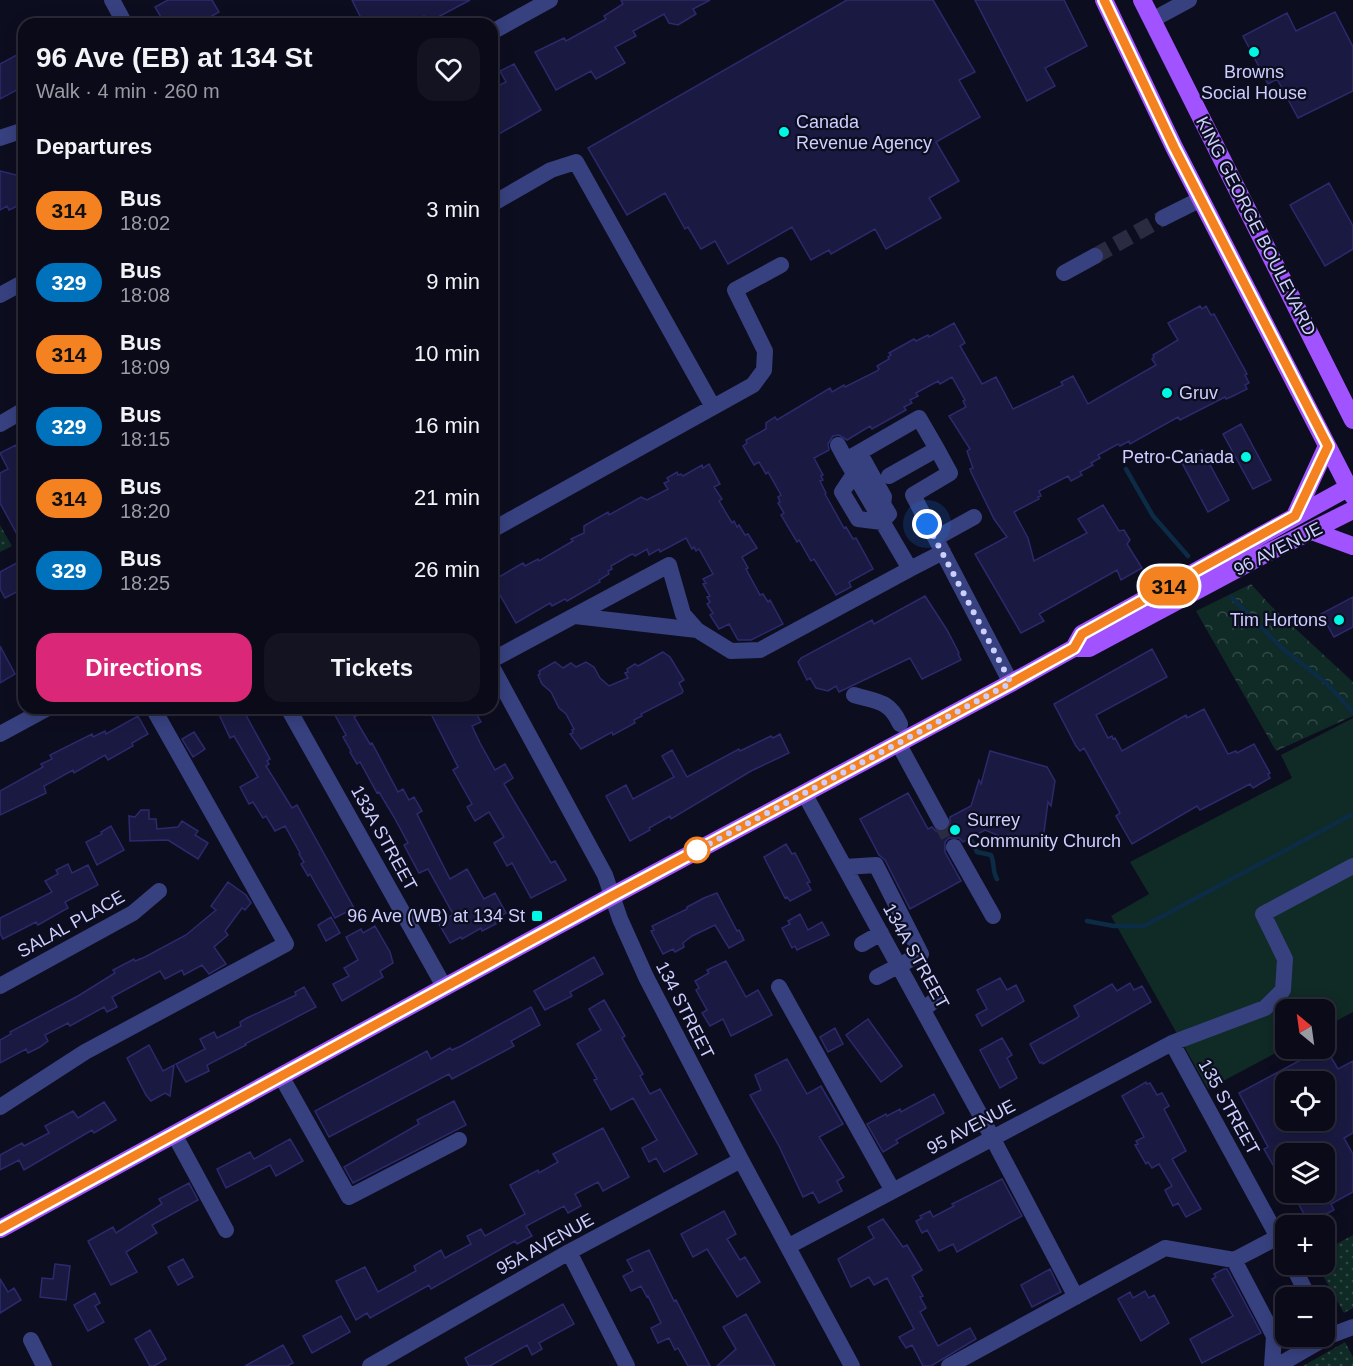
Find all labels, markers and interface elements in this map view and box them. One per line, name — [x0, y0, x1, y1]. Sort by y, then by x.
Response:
button: heart — [417, 38, 480, 101]
text: 96 Ave (EB) at 134 St — [36, 42, 313, 73]
marker: Browns Social House — [1247, 45, 1261, 59]
place label: Browns Social House — [1201, 62, 1307, 103]
text: Walk · 4 min · 260 m — [36, 80, 220, 102]
place label: Canada Revenue Agency — [796, 112, 932, 153]
street label: KING GEORGE BOULEVARD — [1192, 113, 1320, 339]
marker: Canada Revenue Agency — [777, 125, 791, 139]
text: Departures — [36, 134, 152, 159]
text: Bus — [120, 186, 162, 211]
text: 3 min — [426, 197, 480, 222]
text: 314 — [51, 199, 87, 222]
text: 18:02 — [120, 212, 170, 234]
text: Bus — [120, 258, 162, 283]
text: 9 min — [426, 269, 480, 294]
text: 329 — [51, 271, 87, 294]
text: 18:08 — [120, 284, 170, 306]
text: Bus — [120, 330, 162, 355]
text: 10 min — [414, 341, 480, 366]
text: 314 — [51, 343, 87, 366]
text: 18:09 — [120, 356, 170, 378]
place label: Gruv — [1179, 383, 1218, 403]
marker: Gruv — [1160, 386, 1174, 400]
text: Bus — [120, 402, 162, 427]
text: 16 min — [414, 413, 480, 438]
text: 329 — [51, 415, 87, 438]
text: 18:15 — [120, 428, 170, 450]
place label: Petro-Canada — [1122, 447, 1235, 467]
marker: Petro-Canada — [1239, 450, 1253, 464]
text: Bus — [120, 474, 162, 499]
text: 21 min — [414, 485, 480, 510]
text: 314 — [51, 487, 87, 510]
text: 18:20 — [120, 500, 170, 522]
your location — [912, 509, 942, 539]
street label: 96 AVENUE — [1230, 518, 1326, 580]
text: Bus — [120, 546, 162, 571]
text: 26 min — [414, 557, 480, 582]
text: 329 — [51, 559, 87, 582]
line badge: 314 — [1134, 566, 1204, 606]
text: 18:25 — [120, 572, 170, 594]
text: 314 — [1151, 575, 1187, 598]
place label: Tim Hortons — [1230, 610, 1327, 630]
marker: Tim Hortons — [1332, 613, 1346, 627]
button: Directions — [36, 633, 252, 702]
button: Tickets — [264, 633, 480, 702]
street label: 133A STREET — [347, 782, 421, 894]
place label: Surrey Community Church — [967, 810, 1121, 851]
marker: Surrey Community Church — [948, 823, 962, 837]
unlabelled marker — [684, 837, 710, 863]
street label: SALAL PLACE — [14, 886, 128, 962]
street label: 134A STREET — [879, 900, 953, 1012]
place label: 96 Ave (WB) at 134 St — [347, 906, 525, 926]
marker: 96 Ave (WB) at 134 St — [530, 909, 544, 923]
street label: 134 STREET — [652, 958, 718, 1062]
north arrow — [1275, 999, 1335, 1059]
map controls — [1275, 999, 1335, 1347]
street label: 135 STREET — [1195, 1056, 1263, 1158]
button: locate — [1275, 1071, 1335, 1131]
street label: 95 AVENUE — [924, 1095, 1018, 1159]
button: layers — [1275, 1143, 1335, 1203]
street label: 95A AVENUE — [493, 1209, 597, 1279]
button: + — [1275, 1215, 1335, 1275]
button: − — [1275, 1287, 1335, 1347]

